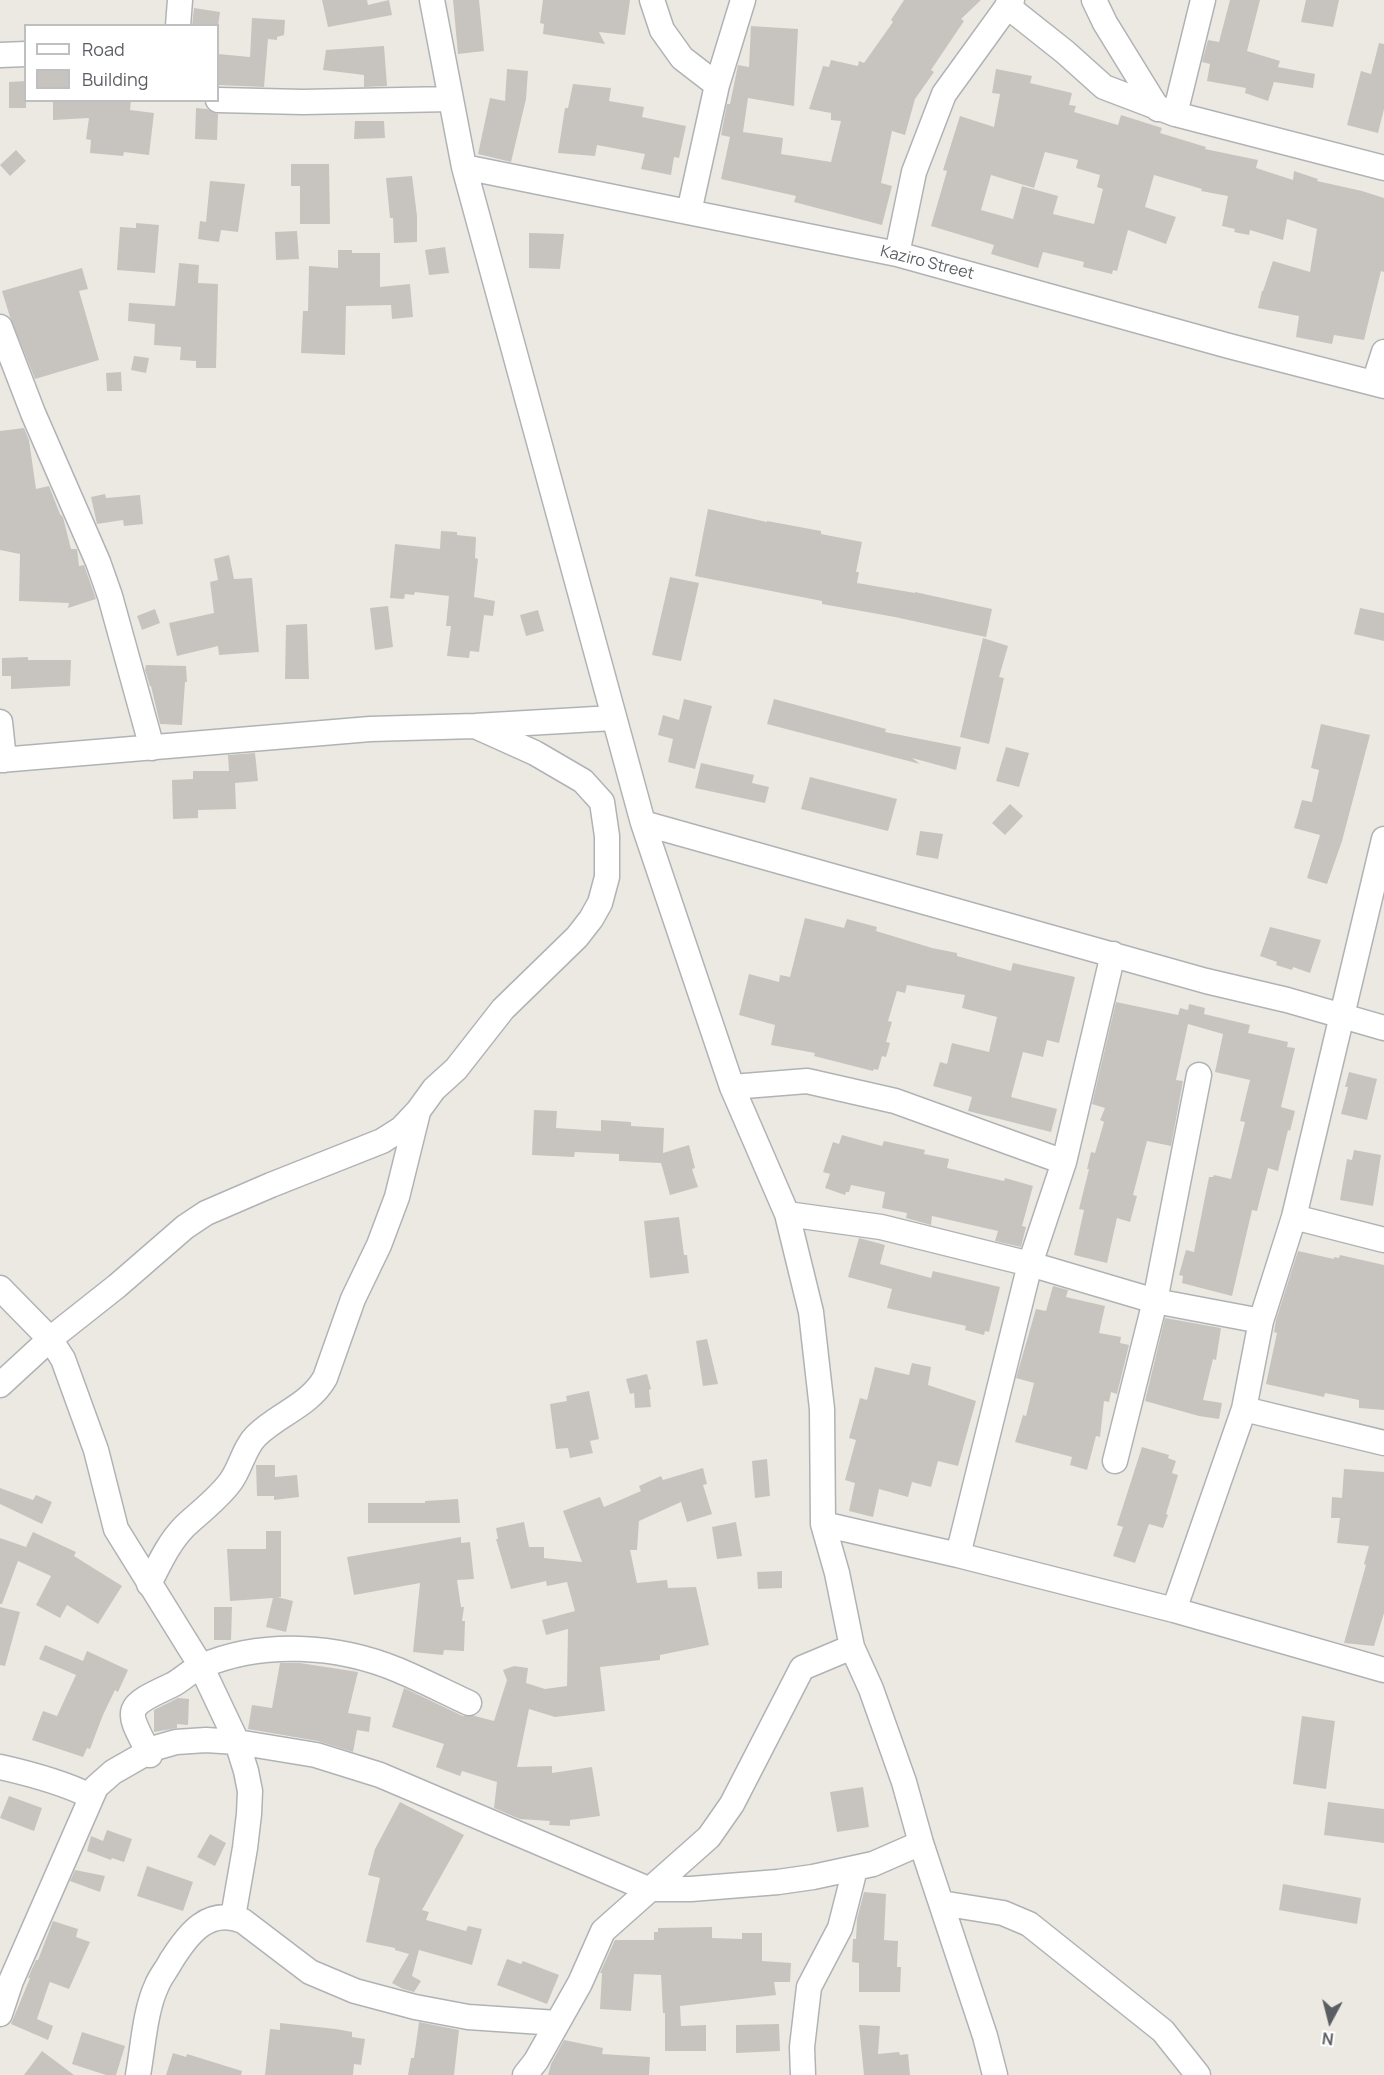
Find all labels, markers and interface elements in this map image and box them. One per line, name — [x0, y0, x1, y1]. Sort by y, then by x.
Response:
legend — [24, 24, 219, 102]
text: Road — [82, 37, 125, 61]
text: Building — [82, 67, 148, 91]
street label: Kaziro Street — [878, 242, 976, 284]
north arrow — [1300, 1991, 1360, 2051]
text: N — [1321, 2027, 1335, 2050]

